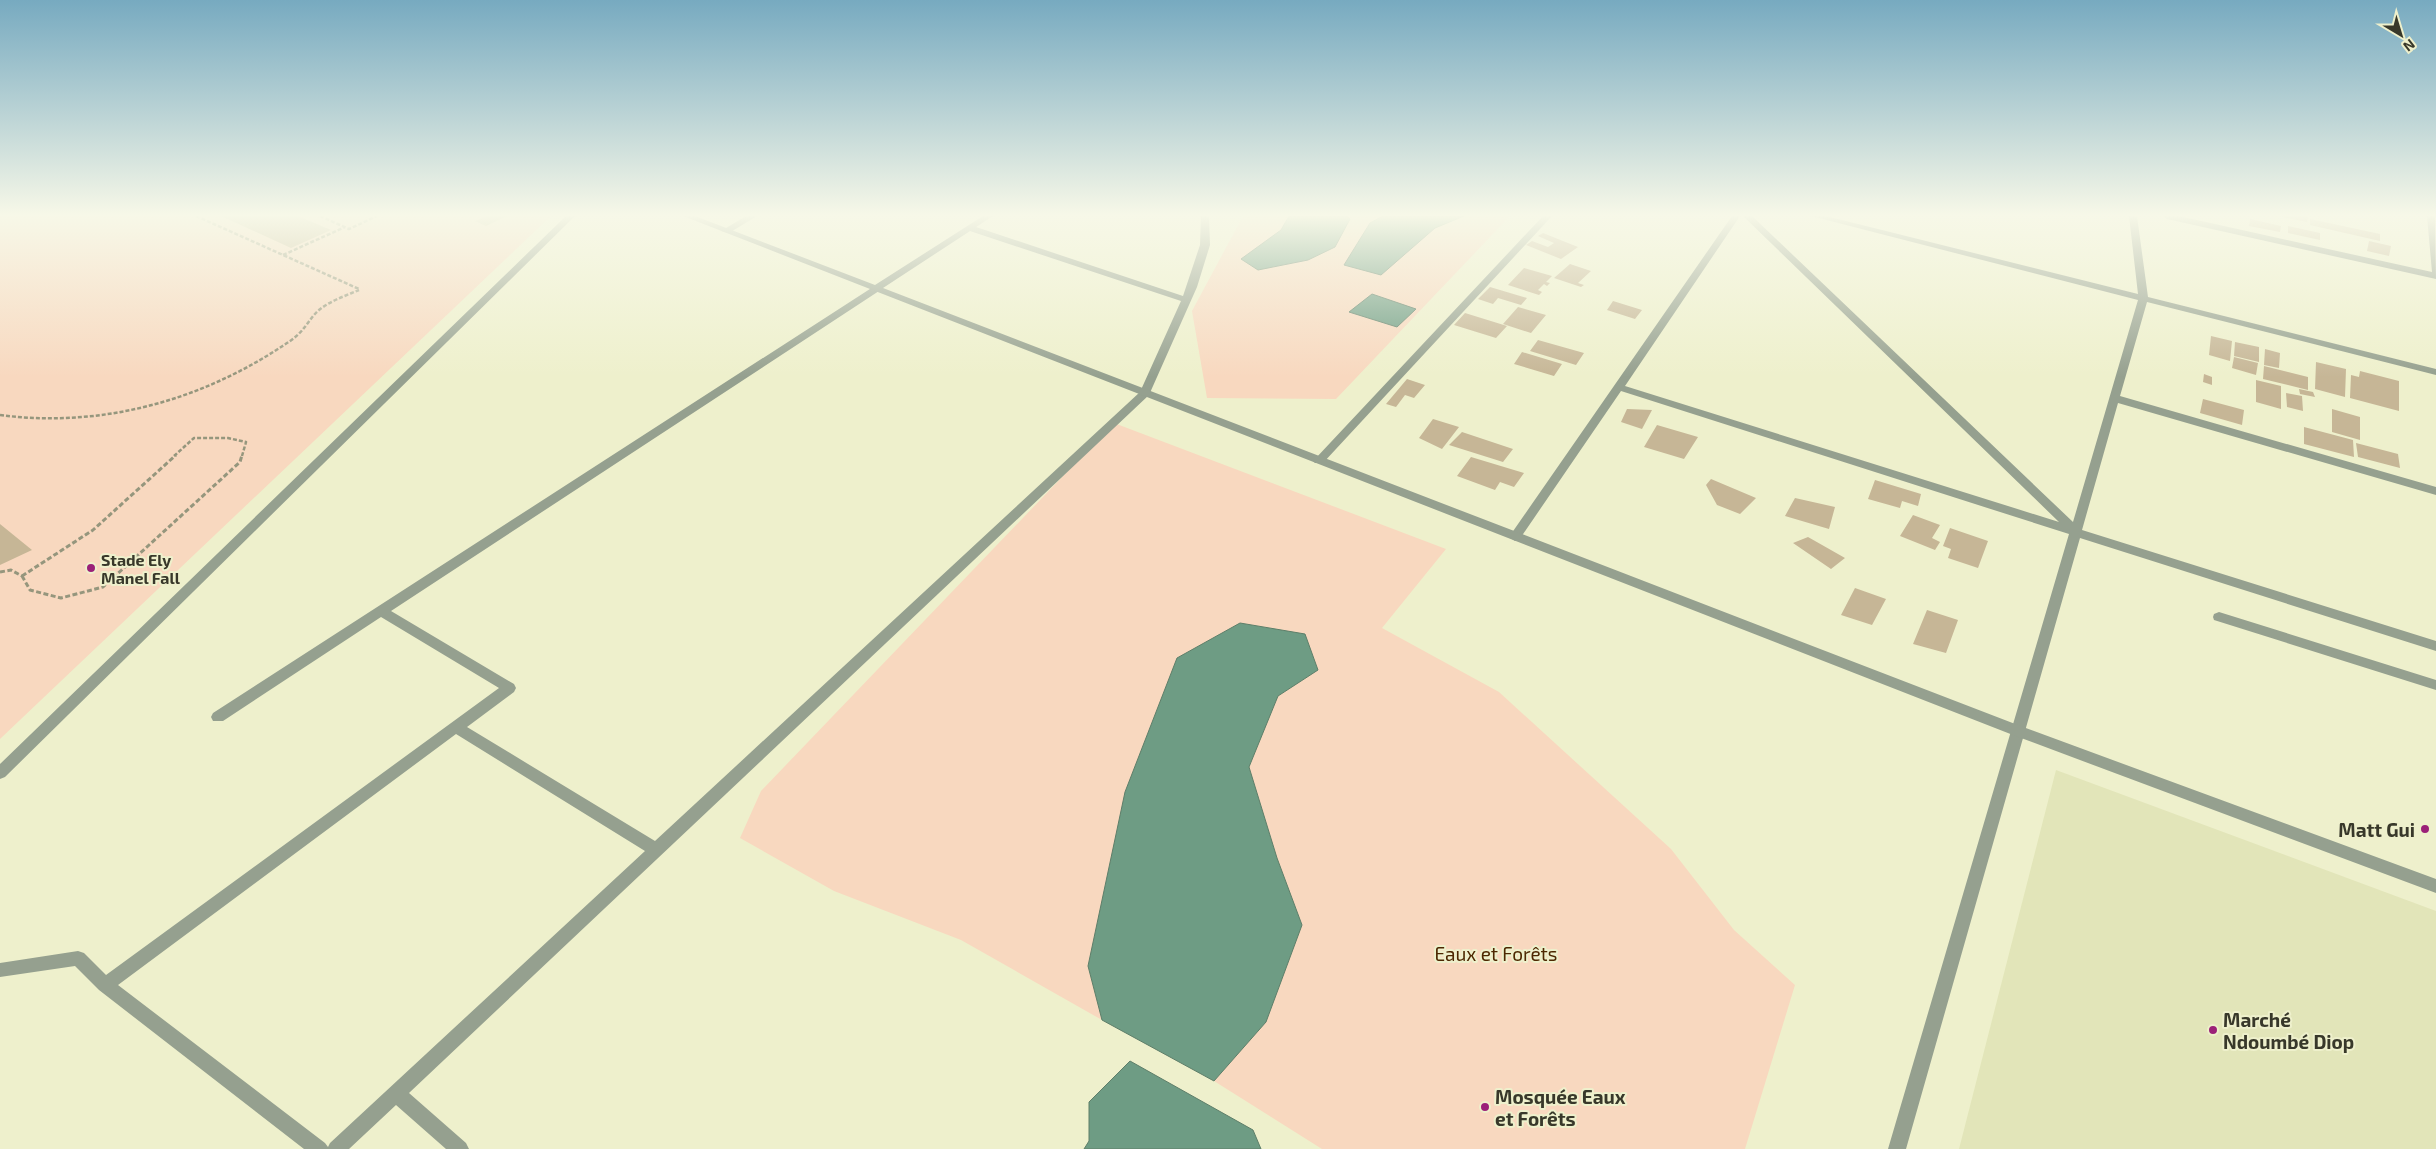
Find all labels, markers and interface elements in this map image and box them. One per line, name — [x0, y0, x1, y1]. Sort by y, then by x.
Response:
north arrow — [2376, 10, 2426, 60]
text: N — [2400, 36, 2419, 55]
place label: Stade Ely Manel Fall — [101, 550, 181, 587]
marker: Stade Ely Manel Fall — [85, 562, 97, 574]
place label: Matt Gui — [2338, 818, 2415, 841]
marker: Matt Gui — [2419, 823, 2431, 835]
park label: Eaux et Forêts — [1434, 942, 1558, 965]
place label: Marché Ndoumbé Diop — [2223, 1008, 2354, 1053]
marker: Marché Ndoumbé Diop — [2207, 1024, 2219, 1036]
place label: Mosquée Eaux et Forêts — [1495, 1085, 1626, 1130]
marker: Mosquée Eaux et Forêts — [1479, 1101, 1491, 1113]

